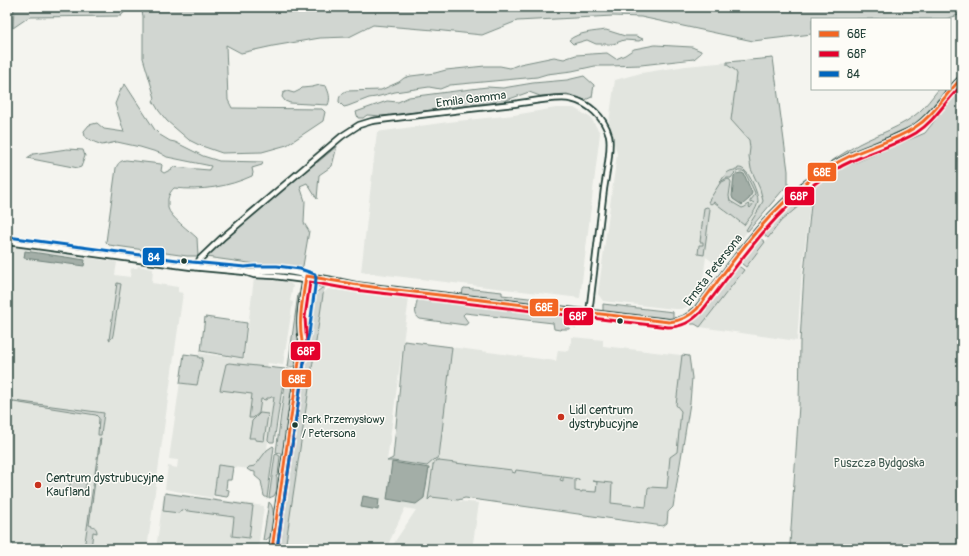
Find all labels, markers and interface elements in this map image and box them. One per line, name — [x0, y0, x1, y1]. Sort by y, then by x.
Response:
legend — [811, 18, 951, 90]
text: 68E — [847, 27, 866, 42]
text: 68P — [847, 47, 867, 62]
text: 84 — [847, 67, 860, 82]
street label: Emila Gamma — [435, 88, 507, 111]
line badge: 68E — [807, 162, 837, 182]
text: 68E — [813, 166, 831, 179]
line badge: 68P — [784, 186, 815, 206]
text: 68P — [790, 190, 808, 203]
street label: Ernsta Petersona — [681, 231, 746, 309]
line badge: 84 — [142, 247, 165, 266]
text: 84 — [148, 251, 161, 264]
unlabelled marker — [179, 256, 189, 266]
line badge: 68E — [529, 298, 559, 317]
text: 68E — [535, 301, 553, 314]
line badge: 68P — [563, 307, 594, 326]
text: 68P — [569, 310, 587, 323]
unlabelled marker — [615, 316, 625, 326]
line badge: 68P — [290, 341, 321, 361]
text: 68P — [297, 345, 315, 358]
line badge: 68E — [281, 369, 312, 388]
text: 68E — [288, 373, 306, 386]
place label: Lidl centrum dystrybucyjne — [569, 403, 638, 432]
marker: Lidl centrum dystrybucyjne — [556, 412, 566, 422]
place label: Park Przemysłowy / Petersona — [302, 413, 385, 440]
marker: Park Przemysłowy / Petersona — [290, 420, 300, 430]
park label: Puszcza Bydgoska — [834, 456, 925, 471]
place label: Centrum dystrubucyjne Kaufland — [46, 471, 164, 500]
marker: Centrum dystrubucyjne Kaufland — [33, 480, 43, 490]

